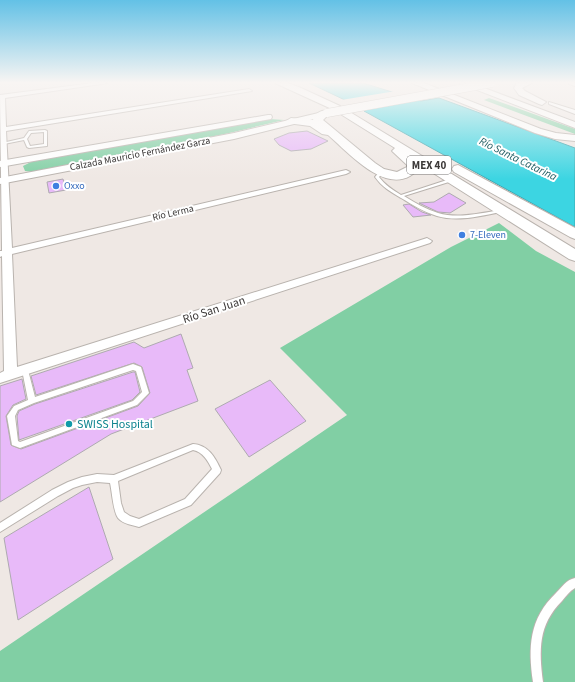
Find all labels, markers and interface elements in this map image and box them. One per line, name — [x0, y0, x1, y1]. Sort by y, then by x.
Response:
street label: Calzada Mauricio Fernández Garza — [69, 134, 211, 174]
water label: Río Santa Catarina — [477, 134, 559, 184]
road number: MEX 40 — [407, 156, 451, 174]
place label: Oxxo — [64, 179, 85, 193]
marker: Oxxo — [51, 181, 61, 191]
street label: Río Lerma — [151, 201, 195, 225]
place label: 7-Eleven — [470, 228, 506, 242]
marker: 7-Eleven — [457, 230, 467, 240]
street label: Río San Juan — [180, 292, 248, 328]
place label: SWISS Hospital — [77, 416, 153, 433]
marker: SWISS Hospital — [64, 419, 74, 429]

